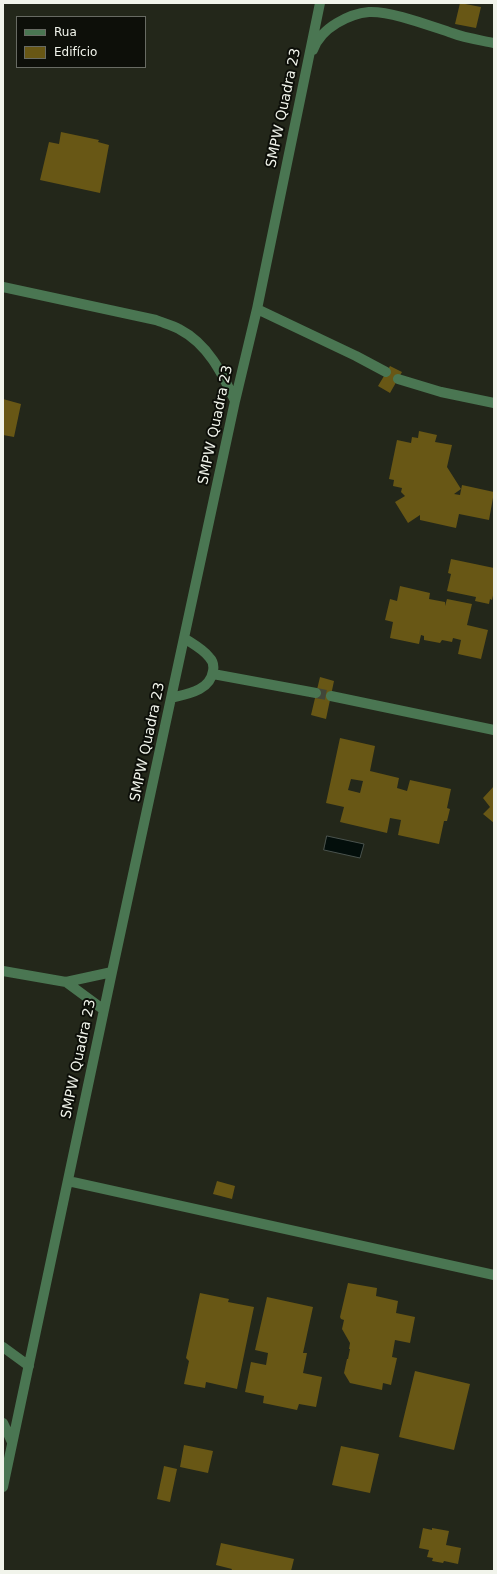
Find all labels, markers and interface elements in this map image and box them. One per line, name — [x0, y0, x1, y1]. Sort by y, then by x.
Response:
legend — [16, 16, 146, 68]
text: Rua — [54, 25, 77, 39]
text: Edifício — [54, 45, 97, 59]
street label: SMPW Quadra 23 — [263, 47, 305, 169]
street label: SMPW Quadra 23 — [195, 364, 237, 486]
street label: SMPW Quadra 23 — [127, 681, 169, 803]
street label: SMPW Quadra 23 — [58, 998, 100, 1120]

